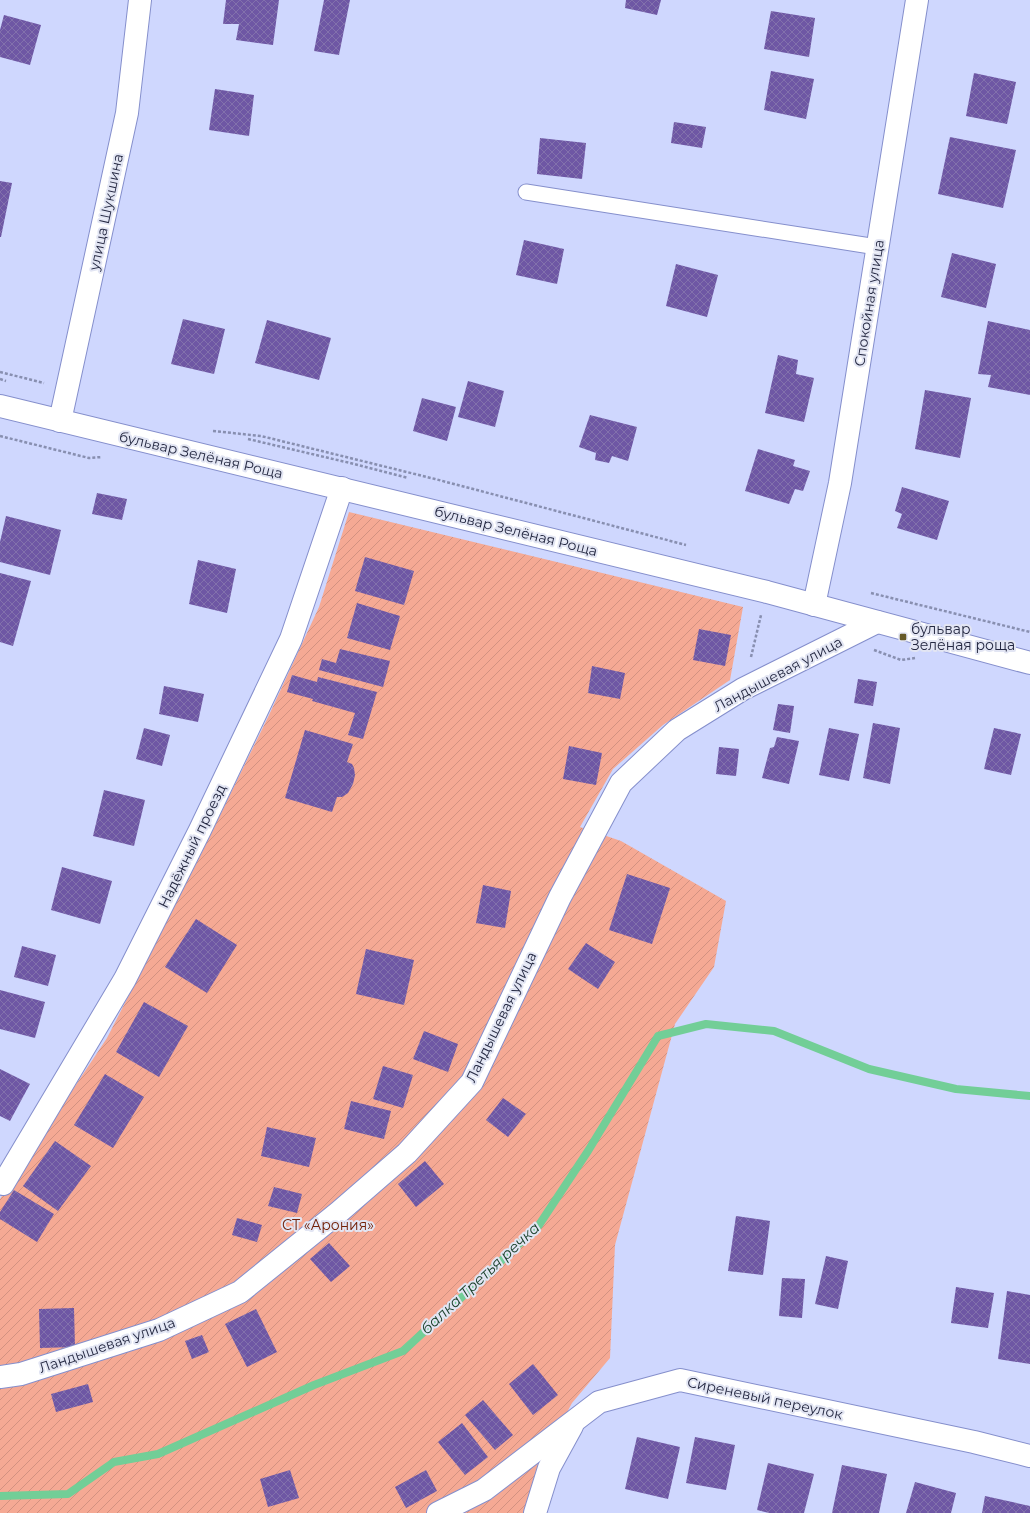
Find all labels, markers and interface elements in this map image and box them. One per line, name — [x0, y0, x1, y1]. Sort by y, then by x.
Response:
street label: улица Шукшина — [85, 152, 127, 273]
street label: Спокойная улица — [850, 238, 888, 368]
street label: бульвар Зелёная Роща — [117, 427, 285, 483]
street label: бульвар Зелёная Роща — [433, 502, 599, 560]
place label: бульвар Зелёная роща — [911, 620, 1015, 654]
marker: бульвар Зелёная роща — [898, 632, 908, 642]
street label: Ландышевая улица — [711, 633, 845, 715]
street label: Надёжный проезд — [154, 781, 230, 911]
street label: Ландышевая улица — [462, 949, 540, 1085]
park label: СТ «Арония» — [282, 1216, 374, 1234]
water label: балка Третья речка — [417, 1218, 543, 1338]
street label: Ландышевая улица — [37, 1313, 177, 1377]
street label: Сиреневый переулок — [686, 1373, 844, 1423]

